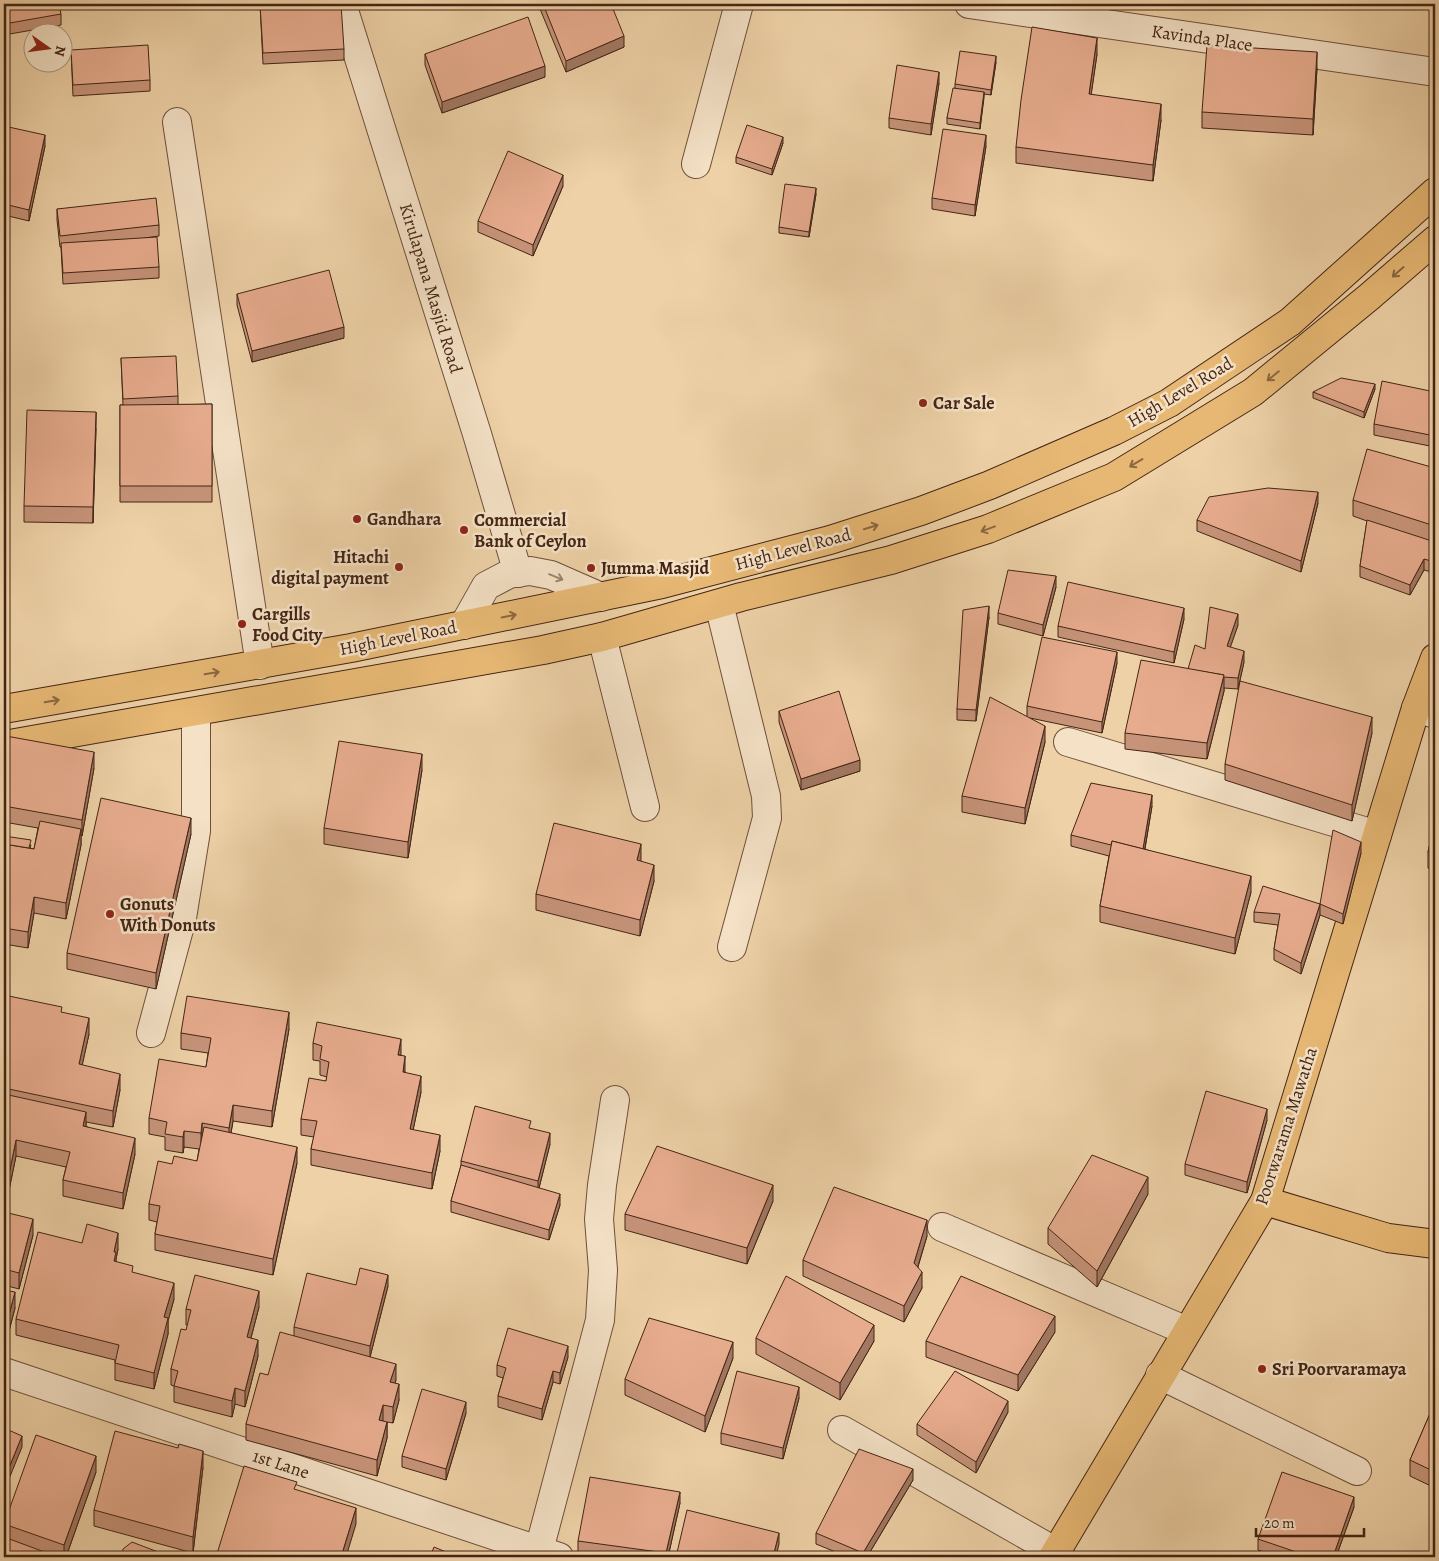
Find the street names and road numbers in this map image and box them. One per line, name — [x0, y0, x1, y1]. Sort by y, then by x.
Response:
street label: Kavinda Place — [1150, 19, 1254, 57]
street label: Kirulapana Masjid Road — [394, 200, 468, 376]
street label: High Level Road — [1123, 351, 1237, 433]
street label: High Level Road — [732, 522, 854, 576]
street label: High Level Road — [337, 615, 459, 661]
street label: Poorwarama Mawatha — [1249, 1043, 1323, 1208]
street label: 1st Lane — [250, 1444, 312, 1484]

